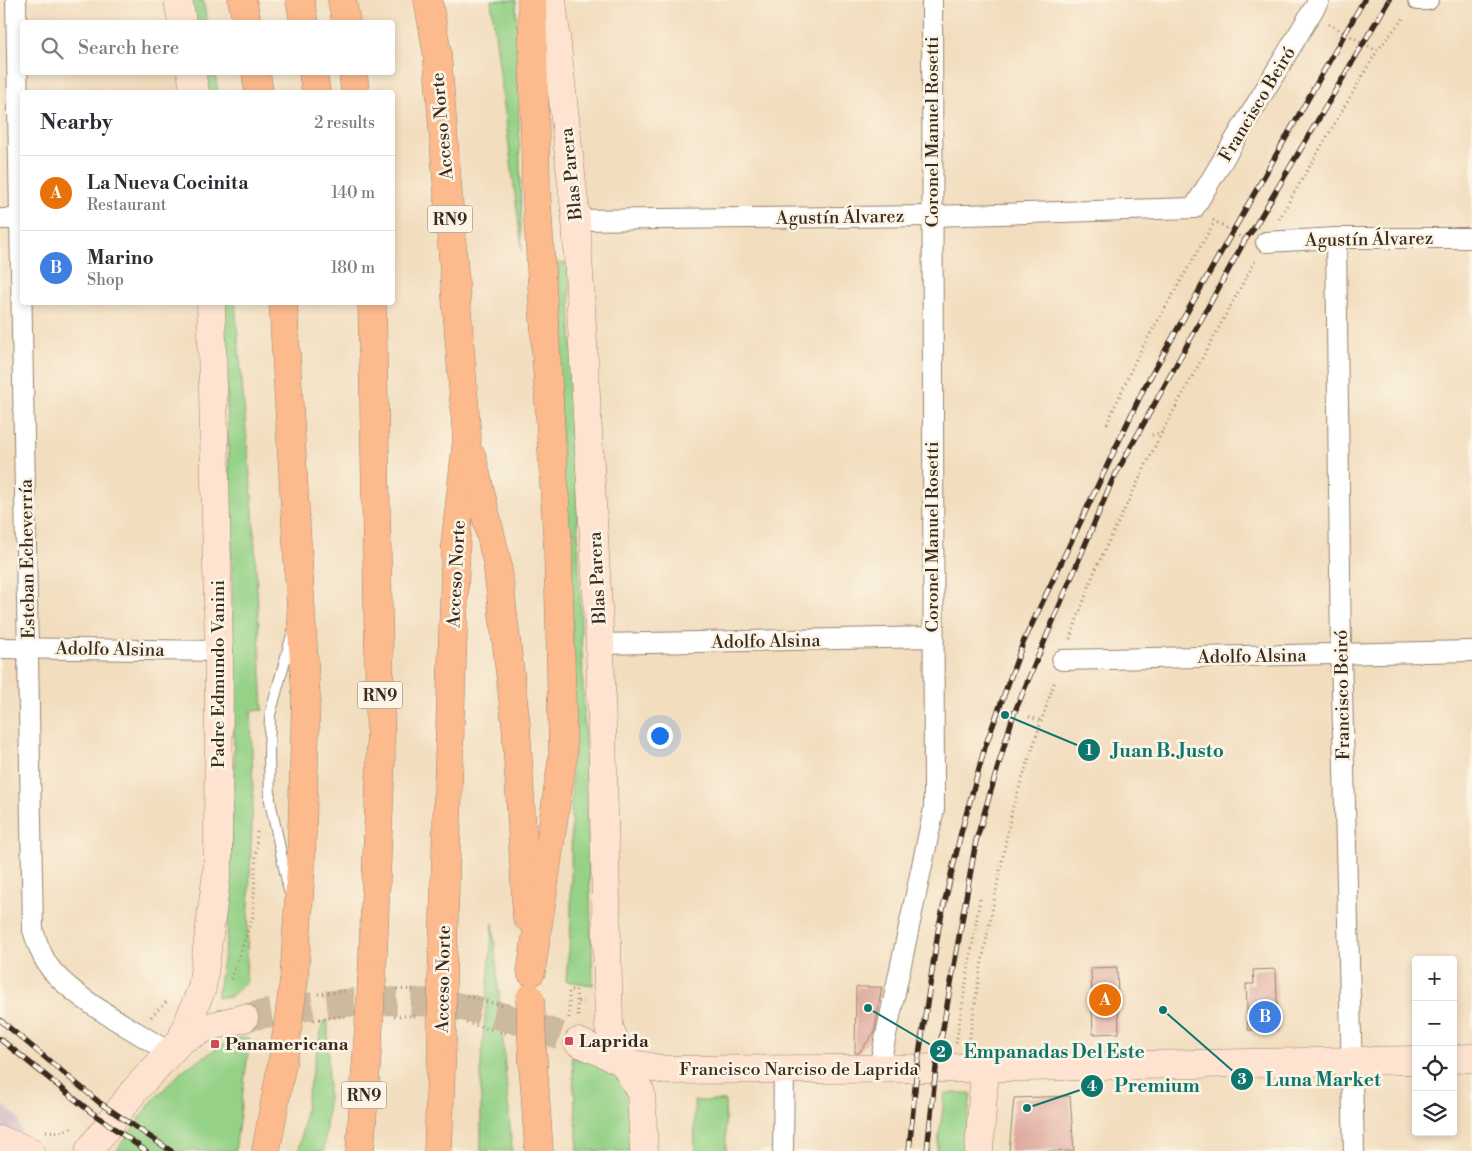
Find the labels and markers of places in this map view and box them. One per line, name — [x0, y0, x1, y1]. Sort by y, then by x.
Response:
callout: Juan B. Justo — [1077, 733, 1234, 767]
pin: A — [1089, 981, 1121, 1019]
pin: B — [1249, 998, 1281, 1036]
place label: Laprida — [579, 1030, 649, 1053]
place label: Panamericana — [225, 1033, 349, 1056]
callout: Empanadas Del Este — [928, 1034, 1154, 1068]
marker: Laprida — [563, 1035, 575, 1047]
marker: Panamericana — [209, 1038, 221, 1050]
callout: Luna Market — [1230, 1062, 1390, 1096]
callout: Premium — [1079, 1069, 1210, 1103]

